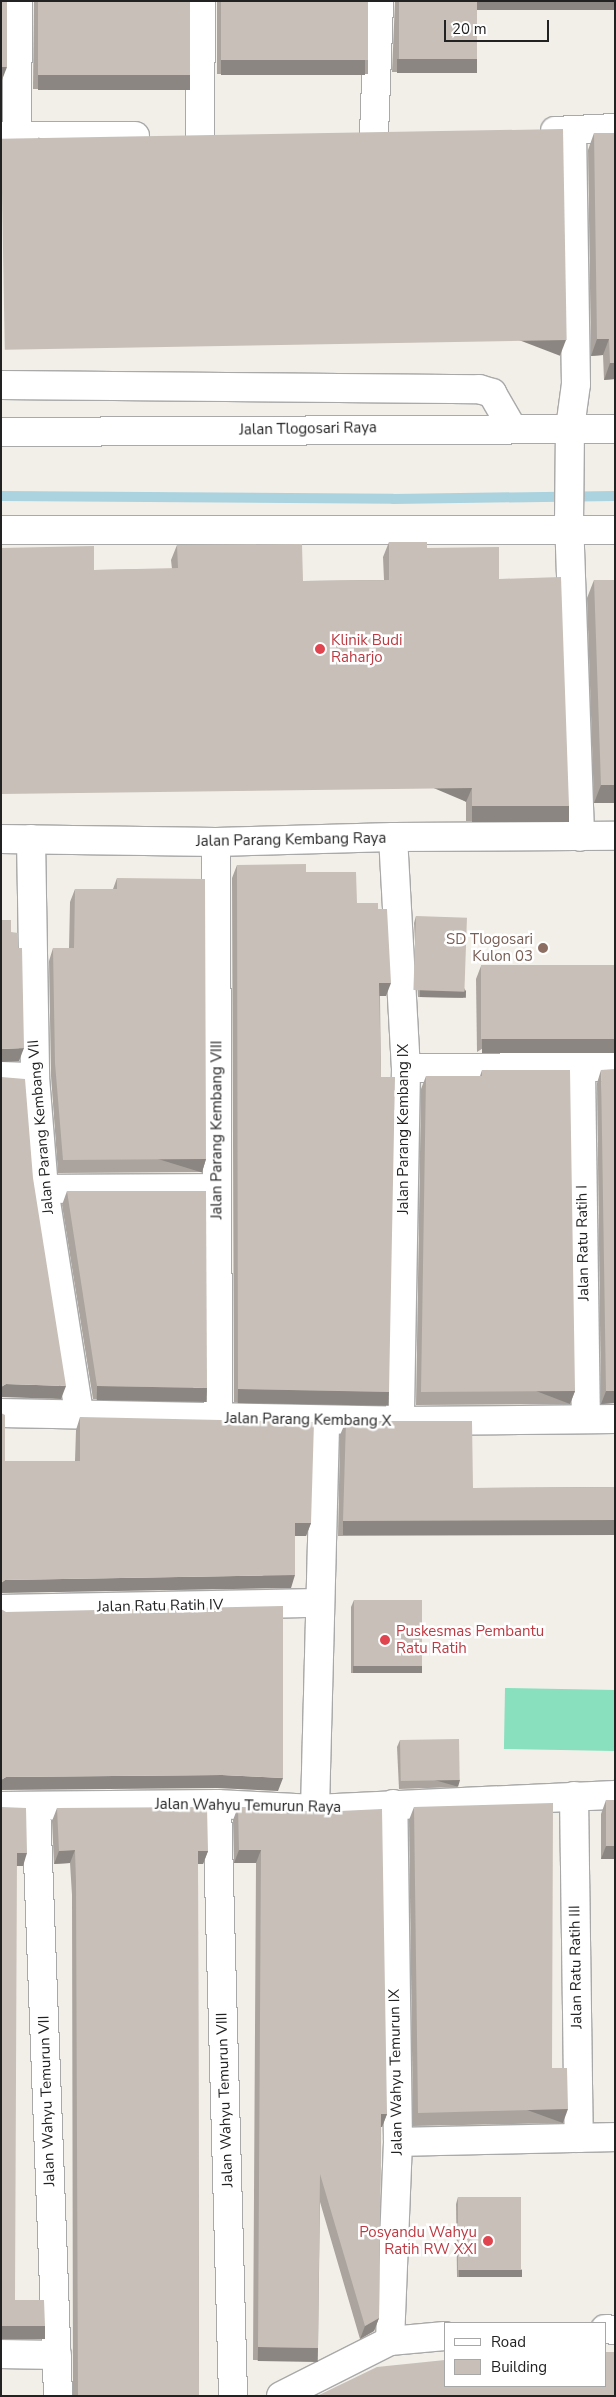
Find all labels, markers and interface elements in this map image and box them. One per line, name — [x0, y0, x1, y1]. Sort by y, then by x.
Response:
scale bar — [446, 10, 551, 42]
text: 20 m — [452, 19, 487, 39]
street label: Jalan Tlogosari Raya — [239, 419, 377, 439]
place label: Klinik Budi Raharjo — [331, 631, 402, 666]
marker: Klinik Budi Raharjo — [313, 642, 327, 656]
street label: Jalan Parang Kembang Raya — [196, 829, 386, 851]
place label: SD Tlogosari Kulon 03 — [446, 930, 533, 965]
marker: SD Tlogosari Kulon 03 — [537, 942, 549, 954]
street label: Jalan Parang Kembang VII — [24, 1039, 58, 1215]
street label: Jalan Parang Kembang VIII — [208, 1041, 226, 1219]
street label: Jalan Parang Kembang IX — [395, 1044, 413, 1214]
street label: Jalan Ratu Ratih I — [573, 1185, 593, 1301]
street label: Jalan Parang Kembang X — [225, 1410, 391, 1430]
street label: Jalan Ratu Ratih IV — [97, 1596, 223, 1616]
place label: Puskesmas Pembantu Ratu Ratih — [396, 1622, 544, 1657]
marker: Puskesmas Pembantu Ratu Ratih — [378, 1633, 392, 1647]
street label: Jalan Wahyu Temurun Raya — [155, 1795, 341, 1817]
street label: Jalan Ratu Ratih III — [566, 1905, 586, 2029]
street label: Jalan Wahyu Temurun IX — [386, 1989, 406, 2155]
street label: Jalan Wahyu Temurun VIII — [213, 2012, 237, 2188]
street label: Jalan Wahyu Temurun VII — [35, 2015, 59, 2187]
place label: Posyandu Wahyu Ratih RW XXI — [359, 2223, 477, 2258]
marker: Posyandu Wahyu Ratih RW XXI — [481, 2234, 495, 2248]
legend — [444, 2322, 606, 2387]
text: Road — [491, 2332, 526, 2352]
text: Building — [491, 2357, 547, 2377]

